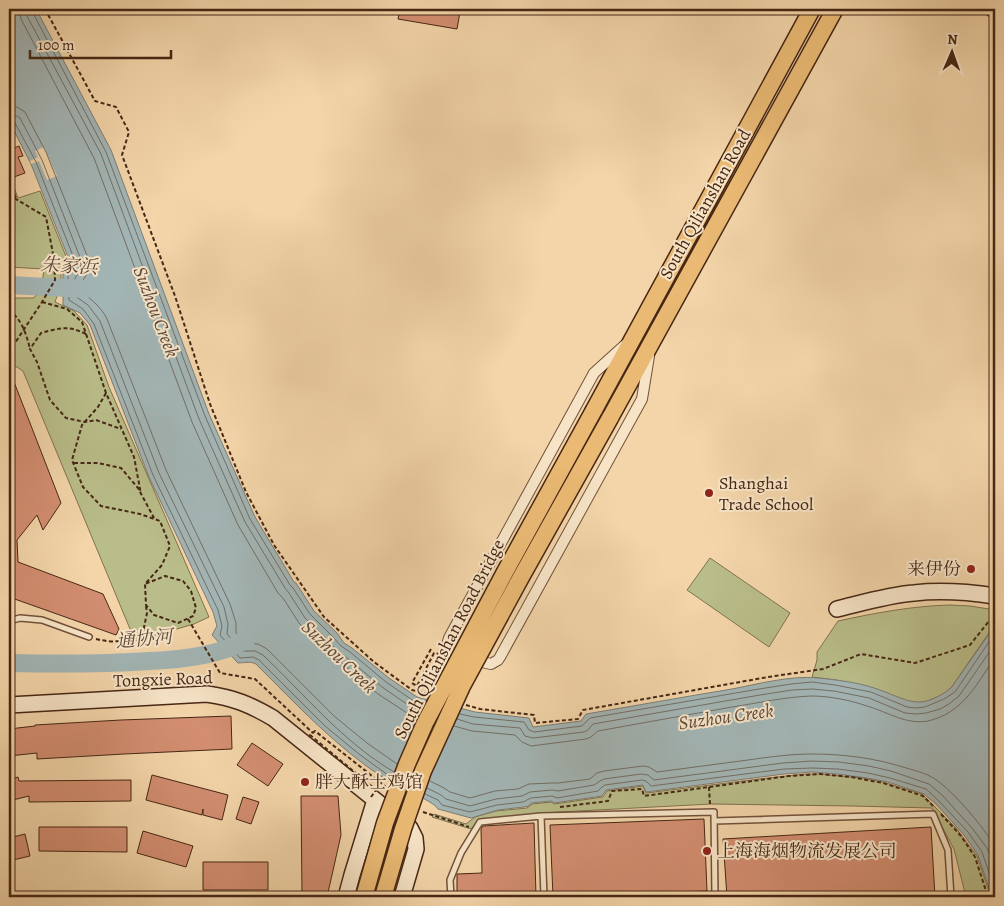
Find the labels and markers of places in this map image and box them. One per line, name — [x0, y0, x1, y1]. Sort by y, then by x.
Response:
place label: Shanghai Trade School — [719, 471, 814, 516]
marker: Shanghai Trade School — [703, 487, 715, 499]
place label: 来伊份 — [907, 557, 961, 581]
marker: 来伊份 — [965, 563, 977, 575]
place label: 胖大酥士鸡馆 — [315, 770, 423, 794]
marker: 胖大酥士鸡馆 — [299, 776, 311, 788]
place label: 上海海烟物流发展公司 — [717, 839, 897, 863]
marker: 上海海烟物流发展公司 — [701, 845, 713, 857]

